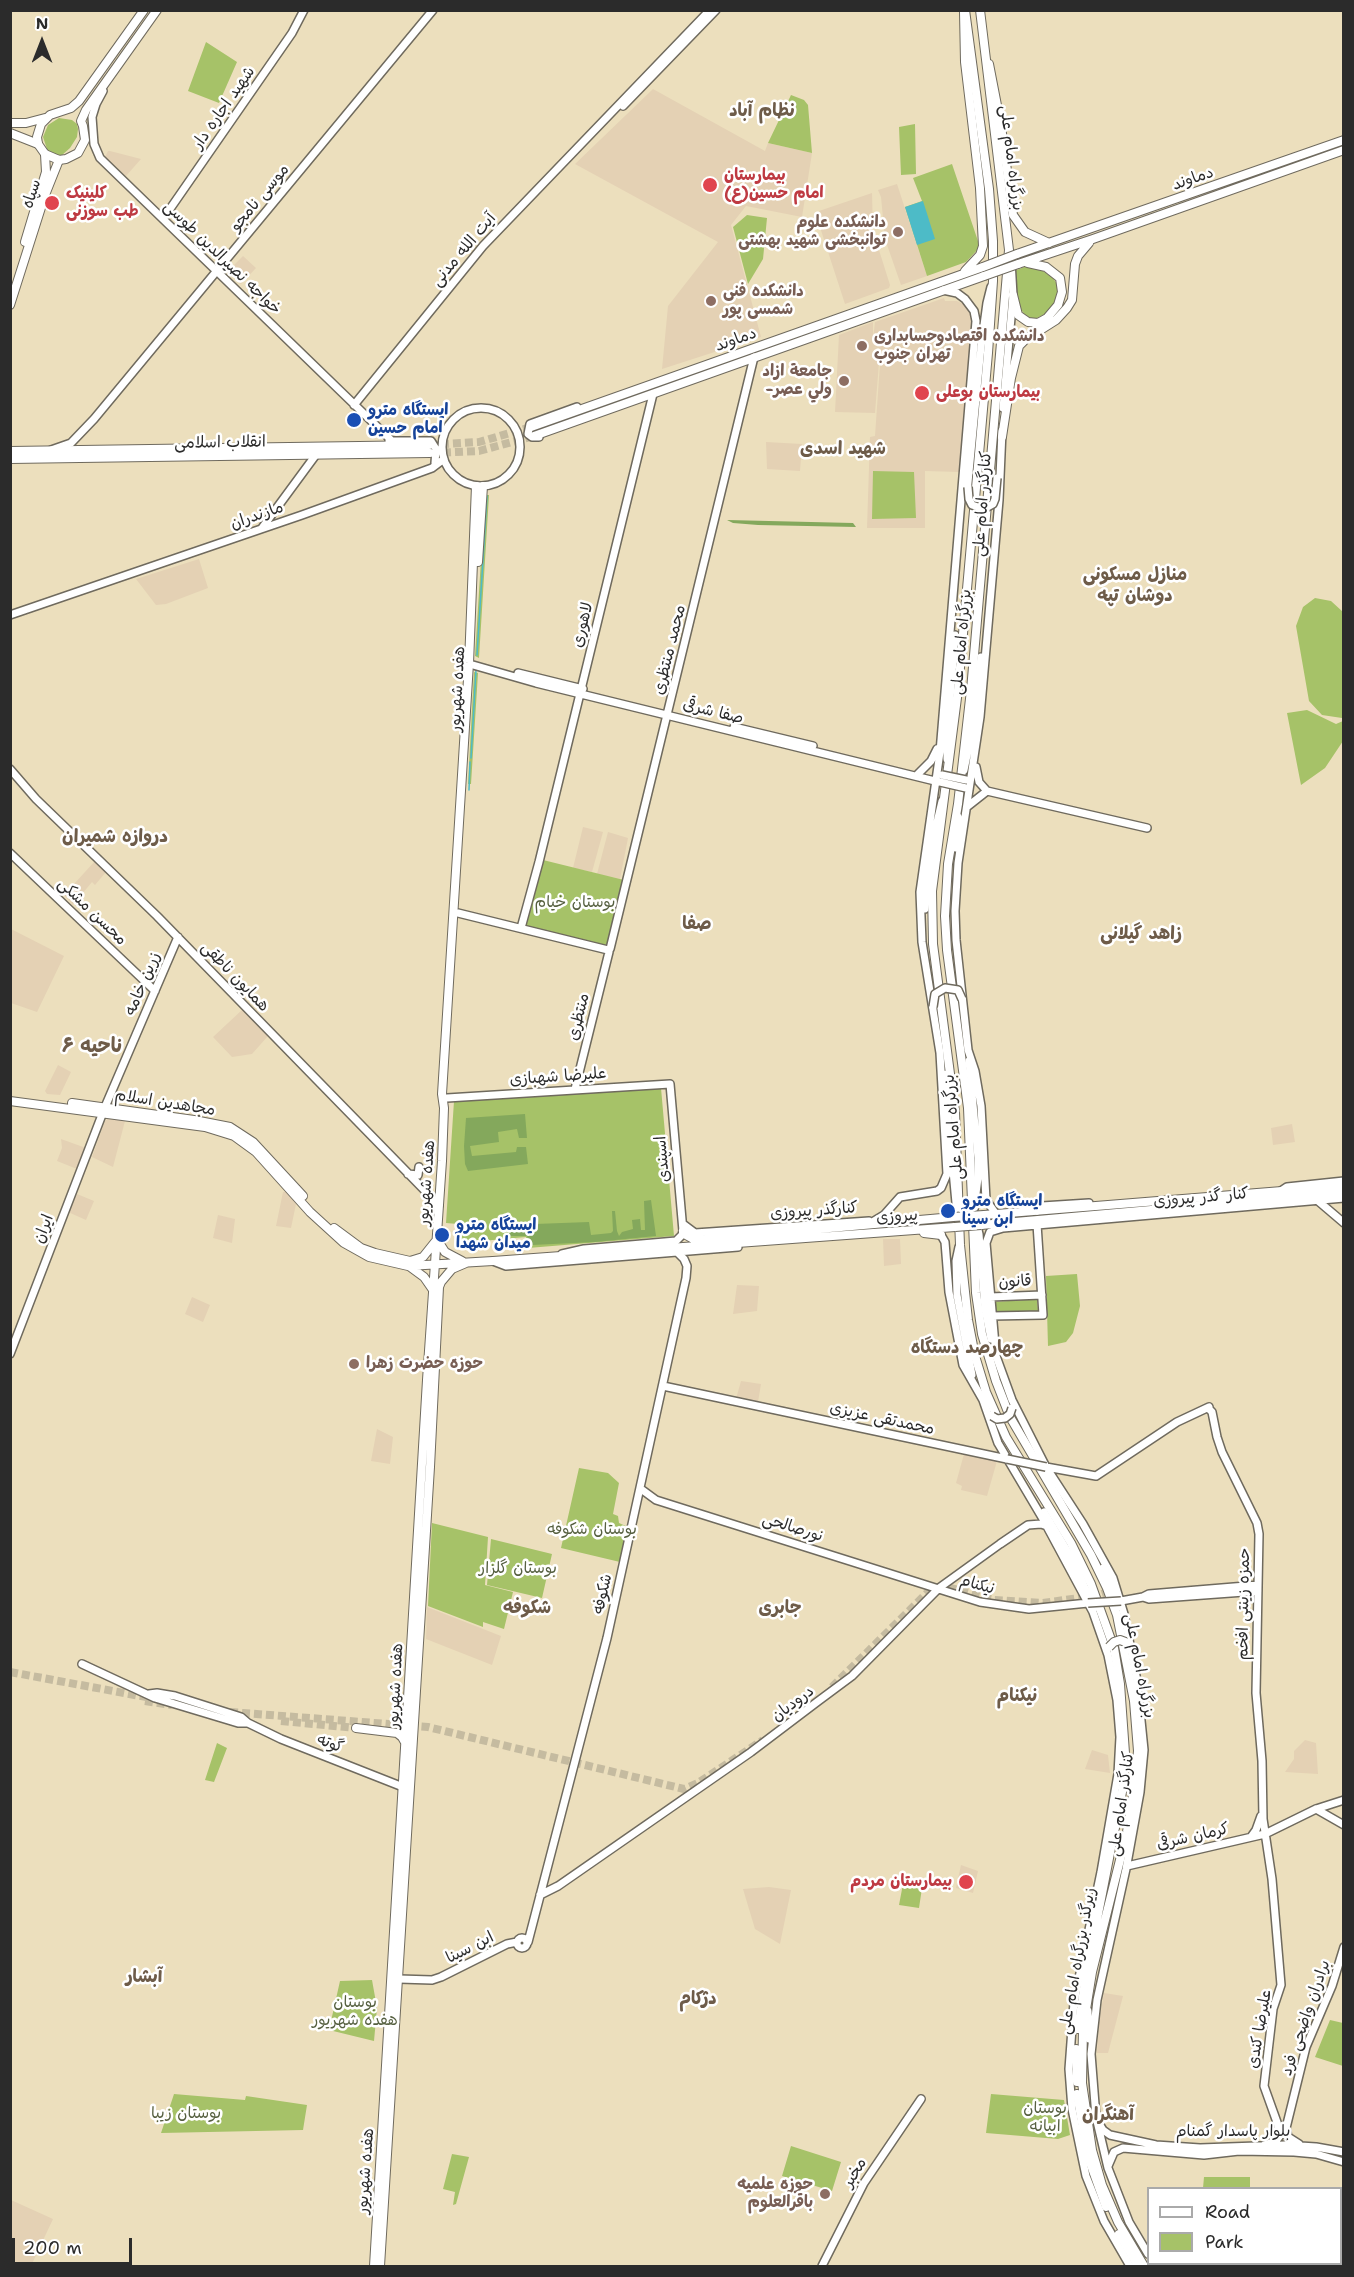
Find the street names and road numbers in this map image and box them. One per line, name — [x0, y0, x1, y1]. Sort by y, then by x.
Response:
street label: شهید اجاره دار — [188, 63, 260, 153]
street label: بزرگراه امام علی — [995, 104, 1027, 212]
street label: موسی نامجو — [226, 161, 294, 235]
street label: دماوند — [1170, 163, 1216, 195]
street label: سپاه — [18, 177, 46, 211]
street label: خواجه نصیرالدین طوسی — [159, 197, 285, 319]
street label: آیت الله مدنی — [428, 209, 500, 291]
street label: دماوند — [713, 324, 759, 356]
street label: انقلاب اسلامی — [174, 433, 266, 453]
street label: کنارگذر امام علی — [970, 451, 996, 557]
street label: مازندران — [228, 498, 286, 534]
street label: بزرگراه امام علی — [948, 588, 976, 696]
street label: لاهوری — [568, 601, 598, 649]
street label: محمد منتظری — [650, 603, 690, 697]
street label: هفده شهریور — [446, 646, 470, 732]
street label: صفا شرقی — [681, 695, 745, 729]
street label: محسن مشکی — [54, 874, 130, 950]
street label: همایون ناطقی — [197, 938, 273, 1016]
street label: زرین خامه — [121, 949, 165, 1019]
street label: منتظری — [564, 991, 594, 1043]
street label: علیرضا شهبازی — [509, 1064, 607, 1090]
street label: بزرگراه امام علی — [940, 1073, 968, 1181]
street label: مجاهدین اسلام — [113, 1086, 217, 1120]
street label: اسپندی — [651, 1135, 675, 1183]
street label: هفده شهریور — [414, 1140, 440, 1226]
street label: کنار گذر پیروزی — [1152, 1184, 1250, 1212]
street label: کنارگذر پیروزی — [769, 1198, 859, 1224]
street label: پیروزی — [876, 1206, 918, 1228]
street label: ایران — [30, 1212, 58, 1246]
street label: قانون — [998, 1272, 1032, 1292]
street label: محمدتقی عزیزی — [828, 1399, 936, 1439]
street label: نورصالحی — [760, 1510, 826, 1546]
street label: حمزه زینتی افخم — [1233, 1548, 1255, 1660]
street label: نیکنام — [957, 1571, 997, 1599]
street label: شکوفه — [589, 1572, 617, 1616]
street label: بزرگراه امام علی — [1119, 1612, 1159, 1720]
street label: هفده شهریور — [384, 1643, 408, 1729]
street label: درودیان — [768, 1682, 818, 1726]
street label: گوته — [314, 1730, 346, 1758]
street label: کنارگذر امام علی — [1105, 1750, 1139, 1858]
street label: کرمان شرقی — [1155, 1819, 1231, 1855]
street label: زیرگذر بزرگراه امام علی — [1056, 1886, 1100, 2036]
street label: ابن سینا — [443, 1928, 497, 1968]
street label: برادران واضحی فرد — [1277, 1958, 1335, 2078]
street label: علیرضا کندی — [1244, 1988, 1276, 2070]
street label: بلوار پاسدار گمنام — [1176, 2122, 1290, 2142]
street label: هفده شهریور — [353, 2128, 379, 2214]
street label: مخبر — [839, 2155, 871, 2191]

